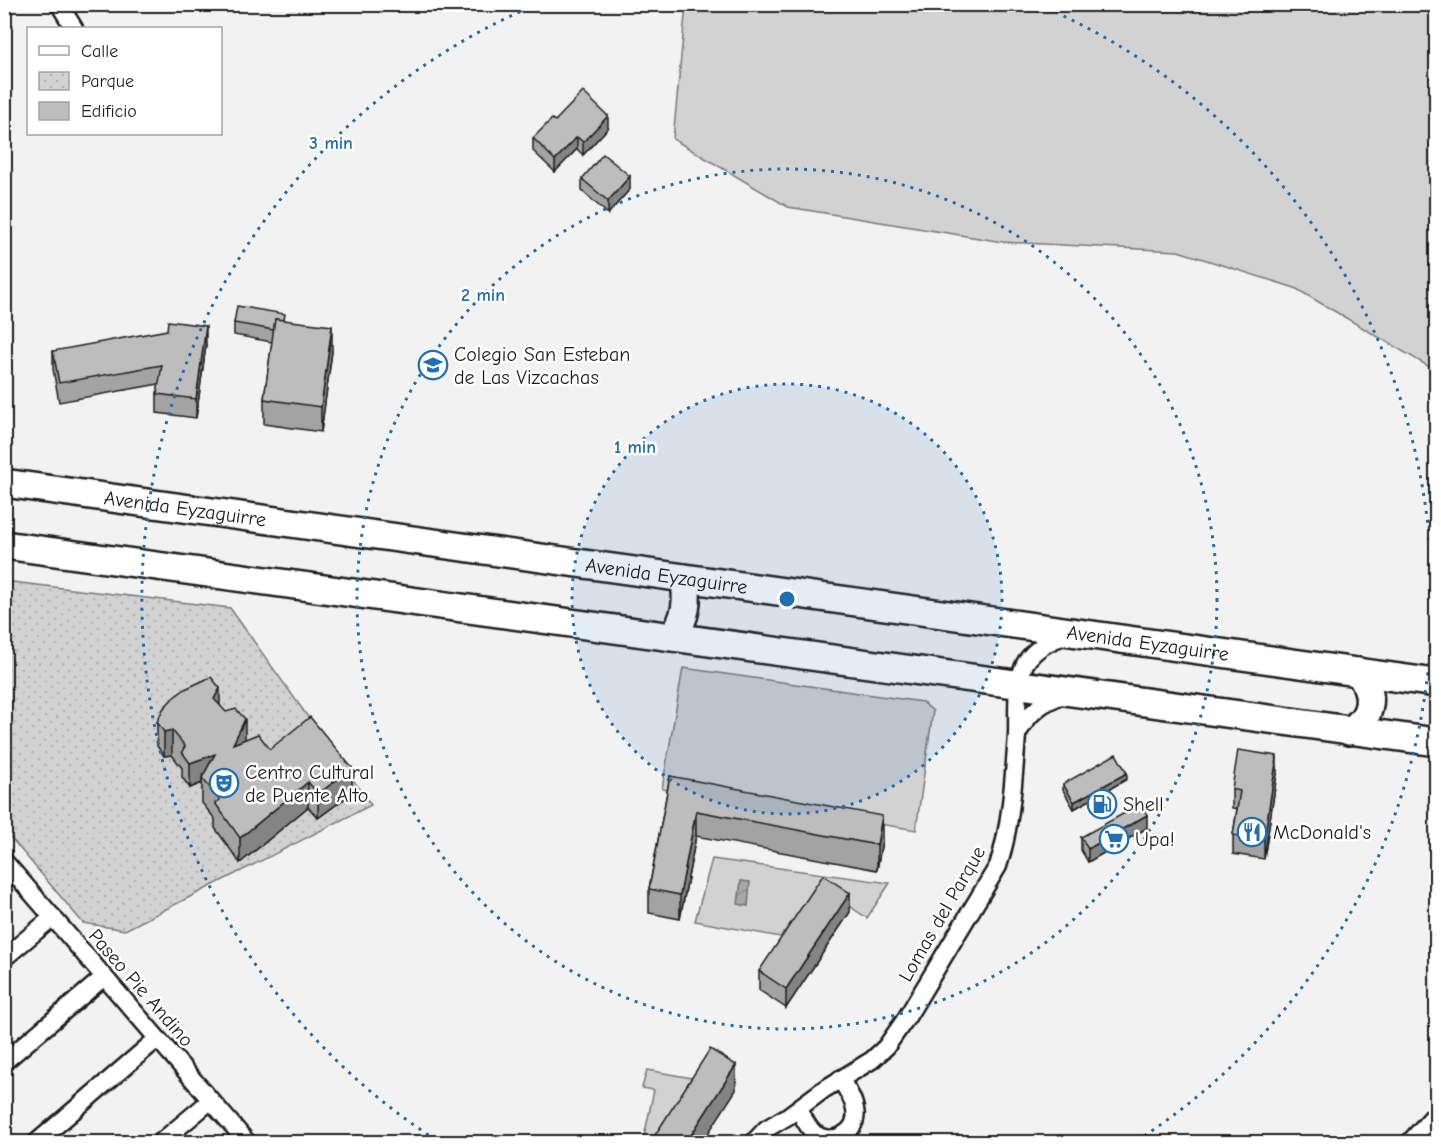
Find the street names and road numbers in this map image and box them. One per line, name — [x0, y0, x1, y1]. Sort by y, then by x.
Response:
street label: Avenida Eyzaguirre — [103, 486, 268, 531]
street label: Avenida Eyzaguirre — [584, 553, 749, 598]
street label: Avenida Eyzaguirre — [1065, 620, 1230, 665]
street label: Lomas del Parque — [894, 842, 990, 986]
street label: Paseo Pie Andino — [84, 925, 198, 1051]

